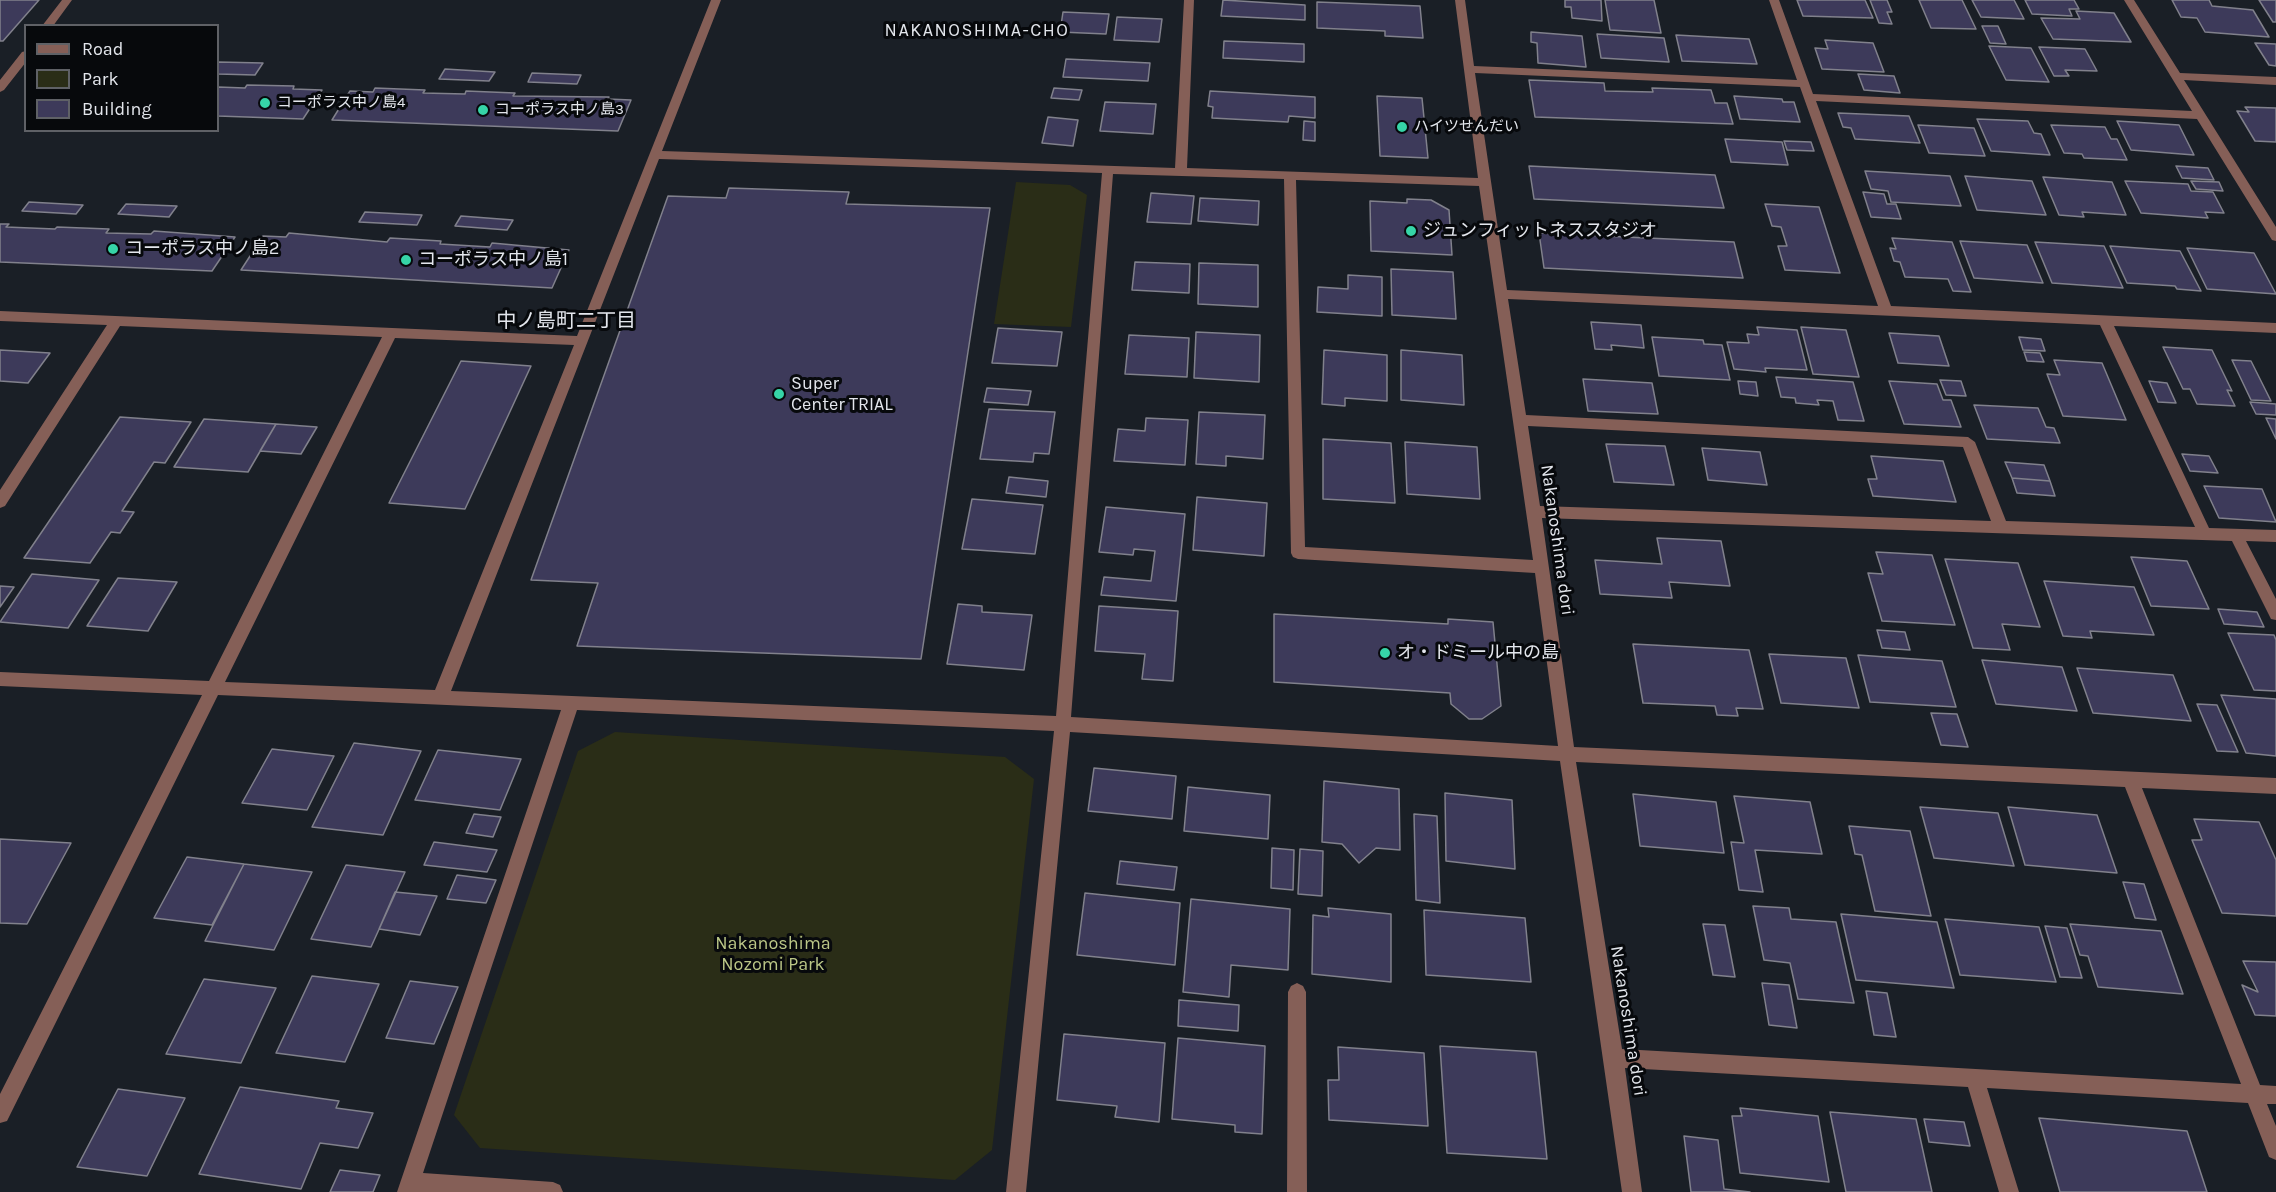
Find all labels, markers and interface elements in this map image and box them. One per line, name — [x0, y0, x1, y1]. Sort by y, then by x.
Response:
district label: NAKANOSHIMA-CHO — [885, 20, 1069, 42]
legend — [24, 24, 219, 132]
text: Road — [82, 38, 123, 60]
text: Park — [82, 68, 119, 90]
place label: コーポラス中ノ島4 — [277, 94, 405, 112]
marker: コーポラス中ノ島4 — [258, 96, 272, 110]
text: Building — [82, 98, 152, 120]
place label: コーポラス中ノ島3 — [495, 101, 624, 119]
marker: コーポラス中ノ島3 — [476, 103, 490, 117]
place label: ハイツせんだい — [1414, 118, 1519, 136]
marker: ハイツせんだい — [1395, 120, 1409, 134]
place label: ジュンフィットネススタジオ — [1423, 220, 1657, 242]
marker: ジュンフィットネススタジオ — [1404, 224, 1418, 238]
place label: コーポラス中ノ島2 — [125, 238, 279, 260]
marker: コーポラス中ノ島2 — [106, 242, 120, 256]
place label: コーポラス中ノ島1 — [418, 249, 568, 271]
marker: コーポラス中ノ島1 — [399, 253, 413, 267]
district label: 中ノ島町二丁目 — [496, 309, 636, 333]
place label: Super Center TRIAL — [791, 373, 893, 416]
marker: Super Center TRIAL — [772, 387, 786, 401]
street label: Nakanoshima dori — [1536, 463, 1578, 617]
place label: オ・ドミール中の島 — [1397, 642, 1559, 664]
marker: オ・ドミール中の島 — [1378, 646, 1392, 660]
park label: Nakanoshima Nozomi Park — [715, 933, 831, 976]
street label: Nakanoshima dori — [1605, 944, 1651, 1098]

